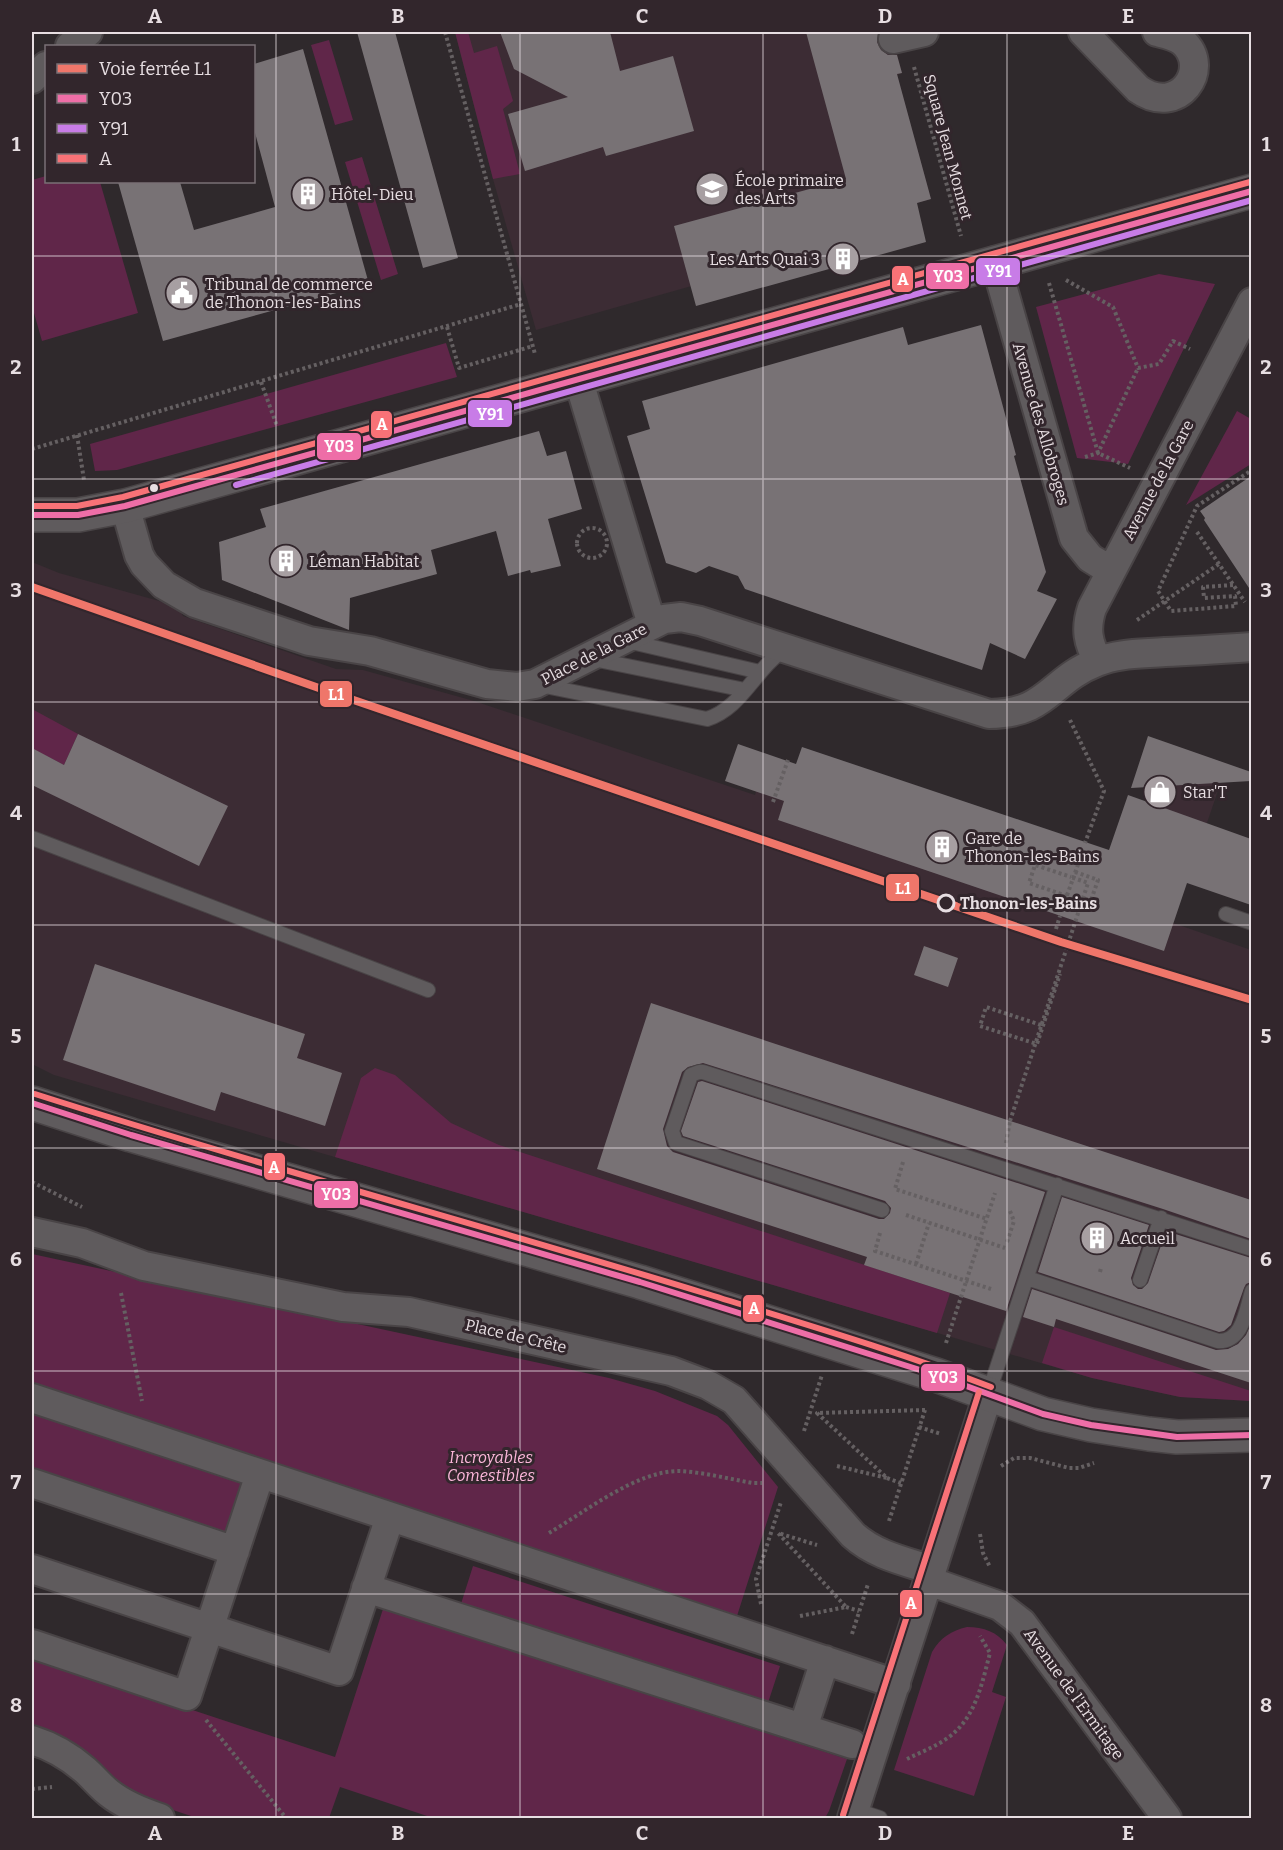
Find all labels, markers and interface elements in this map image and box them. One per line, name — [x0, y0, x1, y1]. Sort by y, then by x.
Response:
text: A — [148, 4, 163, 28]
text: B — [392, 4, 405, 28]
text: C — [636, 4, 648, 28]
text: D — [878, 4, 892, 28]
text: E — [1122, 4, 1134, 28]
legend — [45, 45, 255, 183]
text: Voie ferrée L1 — [99, 58, 212, 80]
street label: Square Jean Monnet — [919, 72, 977, 222]
text: Y03 — [99, 88, 132, 110]
text: Y91 — [99, 118, 129, 140]
text: 1 — [12, 132, 21, 156]
text: 1 — [1262, 132, 1271, 156]
text: A — [99, 148, 112, 170]
place label: École primaire des Arts — [735, 170, 844, 208]
school or university icon: École primaire des Arts — [694, 171, 730, 207]
building icon: Hôtel-Dieu — [290, 176, 326, 212]
place label: Hôtel-Dieu — [331, 185, 414, 204]
building icon: Les Arts Quai 3 — [825, 241, 861, 277]
place label: Les Arts Quai 3 — [710, 250, 820, 269]
line badge: Y91 — [975, 257, 1021, 286]
line badge: Y03 — [925, 262, 970, 290]
text: Y91 — [985, 262, 1011, 281]
line badge: A — [891, 265, 914, 293]
text: Y03 — [933, 267, 963, 286]
text: A — [897, 270, 909, 289]
public building icon: Tribunal de commerce de Thonon-les-Bains — [164, 275, 200, 311]
place label: Tribunal de commerce de Thonon-les-Bains — [205, 275, 373, 312]
street label: Avenue des Allobroges — [1009, 340, 1073, 508]
text: 2 — [10, 355, 22, 379]
text: 2 — [1260, 355, 1272, 379]
line badge: Y91 — [467, 399, 513, 428]
text: Y91 — [477, 405, 503, 424]
line badge: A — [370, 410, 393, 439]
text: A — [376, 415, 388, 434]
street label: Avenue de la Gare — [1118, 417, 1198, 543]
line badge: Y03 — [316, 432, 362, 461]
text: Y03 — [324, 437, 354, 456]
unlabelled marker — [148, 482, 160, 494]
building icon: Léman Habitat — [268, 543, 304, 579]
place label: Léman Habitat — [309, 552, 419, 571]
text: 3 — [10, 578, 22, 602]
text: 3 — [1260, 578, 1272, 602]
street label: Place de la Gare — [538, 619, 650, 689]
line badge: L1 — [319, 680, 353, 708]
text: L1 — [328, 685, 344, 704]
shop icon: Star'T — [1142, 774, 1178, 810]
place label: Star'T — [1183, 783, 1227, 802]
text: 4 — [10, 801, 22, 825]
text: 4 — [1260, 801, 1272, 825]
building icon: Gare de Thonon-les-Bains — [924, 829, 960, 865]
place label: Gare de Thonon-les-Bains — [965, 829, 1100, 866]
line badge: L1 — [885, 873, 920, 902]
text: L1 — [895, 879, 911, 898]
marker: Thonon-les-Bains — [937, 894, 955, 912]
place label: Thonon-les-Bains — [960, 894, 1097, 913]
text: 5 — [11, 1024, 22, 1048]
text: 5 — [1261, 1024, 1272, 1048]
line badge: A — [263, 1152, 286, 1181]
text: A — [268, 1158, 280, 1177]
line badge: Y03 — [313, 1180, 359, 1209]
text: Y03 — [321, 1185, 351, 1204]
building icon: Accueil — [1079, 1220, 1115, 1256]
place label: Accueil — [1120, 1229, 1175, 1248]
text: 6 — [10, 1247, 22, 1271]
text: 6 — [1260, 1247, 1272, 1271]
line badge: A — [742, 1294, 765, 1323]
text: A — [748, 1299, 760, 1318]
street label: Place de Crête — [463, 1315, 569, 1357]
line badge: Y03 — [920, 1363, 966, 1392]
text: Y03 — [928, 1368, 958, 1387]
park label: Incroyables Comestibles — [447, 1448, 535, 1485]
text: 7 — [11, 1470, 22, 1494]
text: 7 — [1261, 1470, 1272, 1494]
line badge: A — [899, 1589, 923, 1618]
text: A — [905, 1594, 917, 1613]
street label: Avenue de l'Ermitage — [1020, 1625, 1128, 1763]
text: 8 — [10, 1693, 22, 1717]
text: 8 — [1260, 1693, 1272, 1717]
text: A — [148, 1821, 163, 1845]
text: B — [392, 1821, 405, 1845]
text: C — [636, 1821, 648, 1845]
text: D — [878, 1821, 892, 1845]
text: E — [1122, 1821, 1134, 1845]

